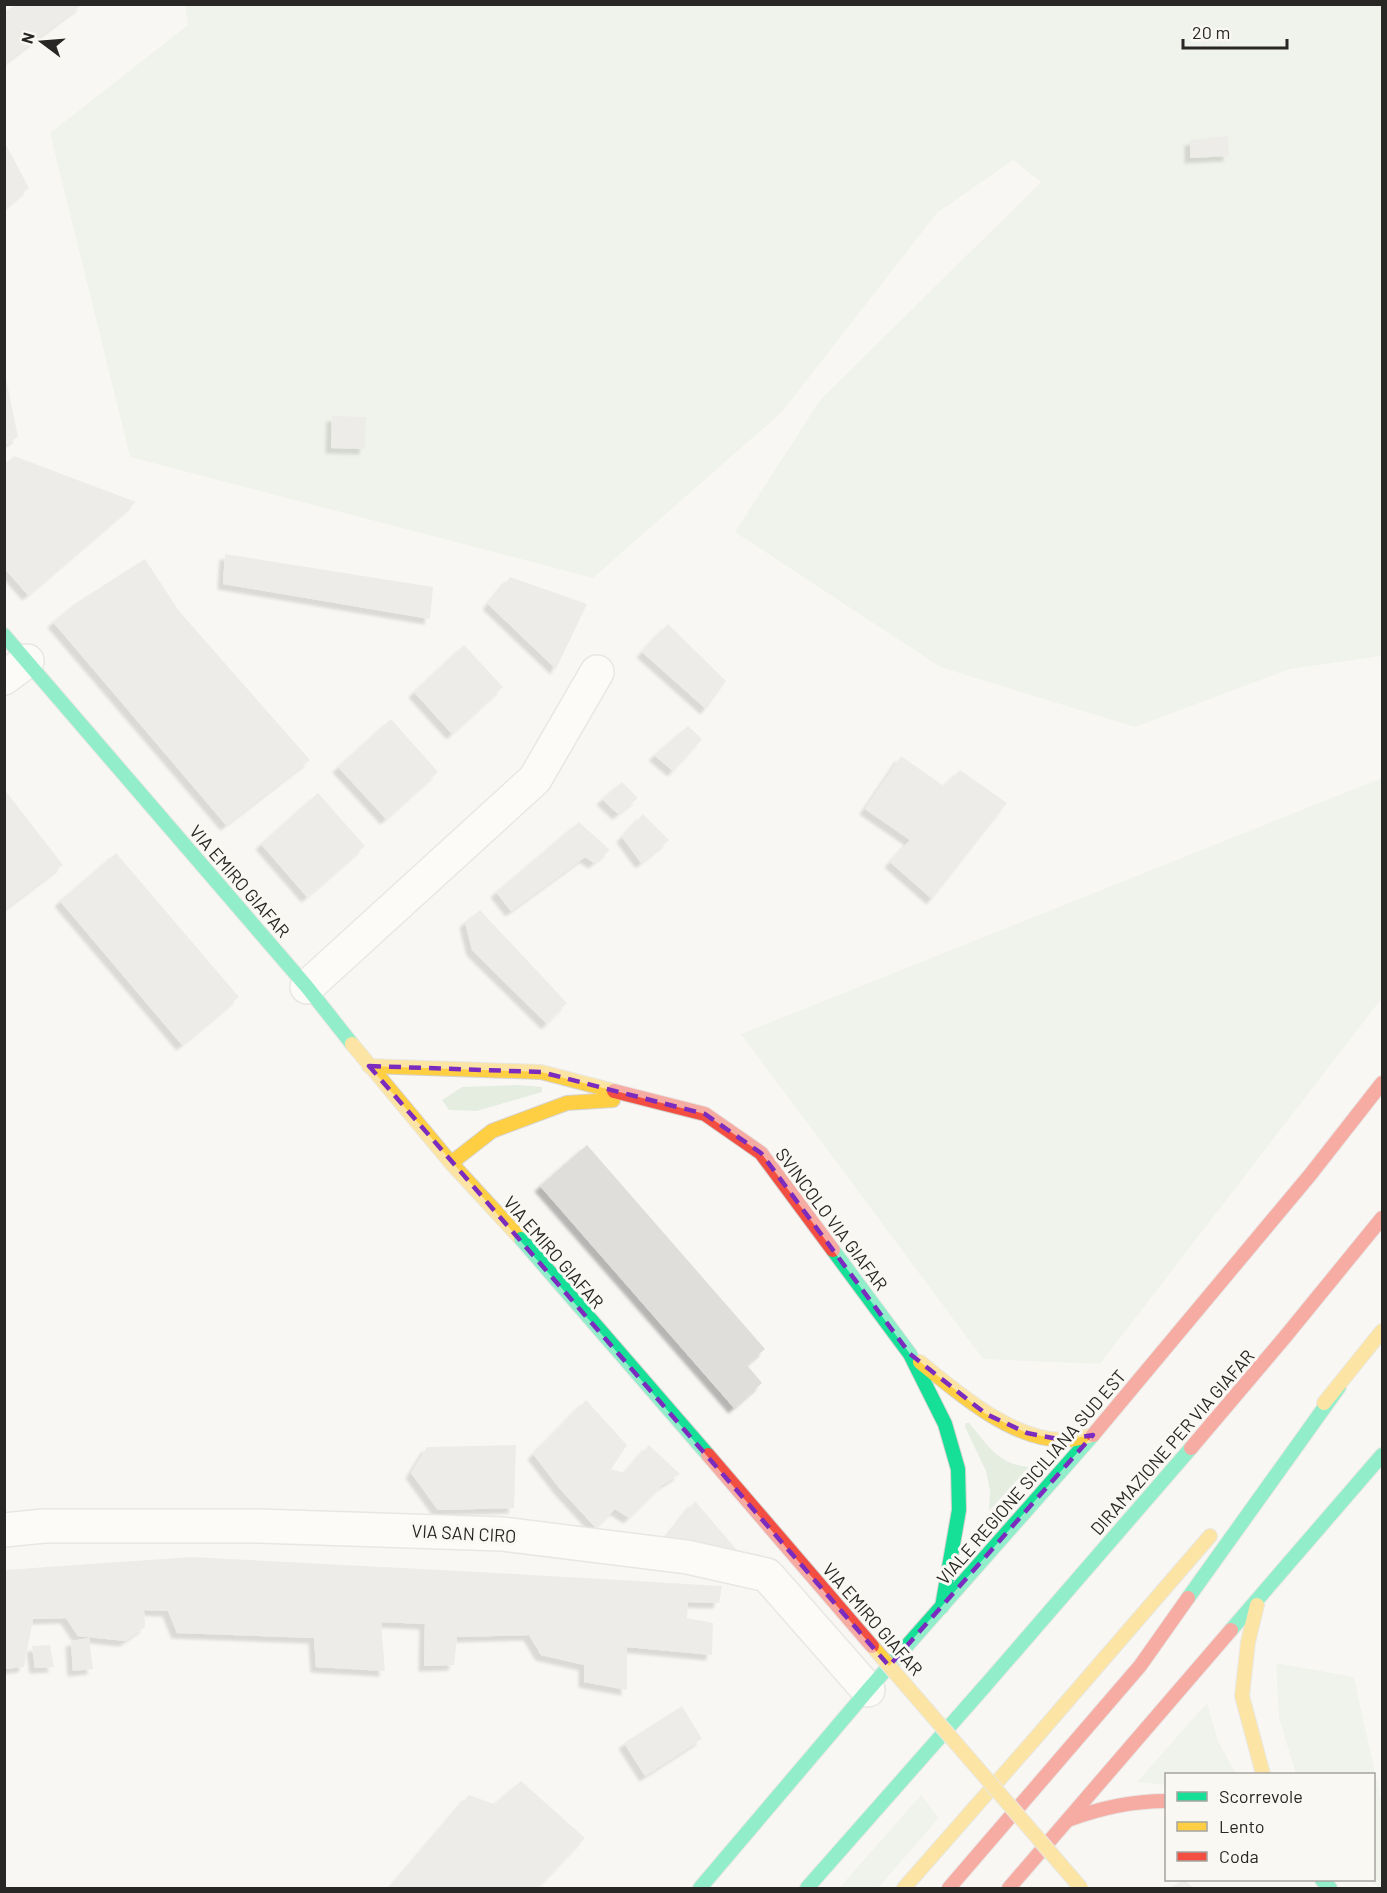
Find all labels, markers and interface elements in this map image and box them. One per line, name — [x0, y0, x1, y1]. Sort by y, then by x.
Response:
north arrow — [12, 12, 72, 72]
scale bar — [1183, 12, 1286, 50]
text: 20 m — [1192, 21, 1230, 43]
text: N — [17, 30, 38, 45]
street label: VIA EMIRO GIAFAR — [185, 820, 295, 942]
street label: SVINCOLO VIA GIAFAR — [771, 1143, 893, 1295]
street label: VIA EMIRO GIAFAR — [499, 1191, 609, 1313]
street label: DIRAMAZIONE PER VIA GIAFAR — [1085, 1345, 1259, 1539]
street label: VIALE REGIONE SICILIANA SUD EST — [932, 1365, 1130, 1589]
street label: VIA SAN CIRO — [411, 1519, 517, 1547]
street label: VIA EMIRO GIAFAR — [818, 1558, 928, 1680]
legend — [1165, 1773, 1375, 1881]
text: Scorrevole — [1219, 1785, 1303, 1807]
text: Lento — [1219, 1815, 1265, 1837]
text: Coda — [1219, 1845, 1259, 1867]

